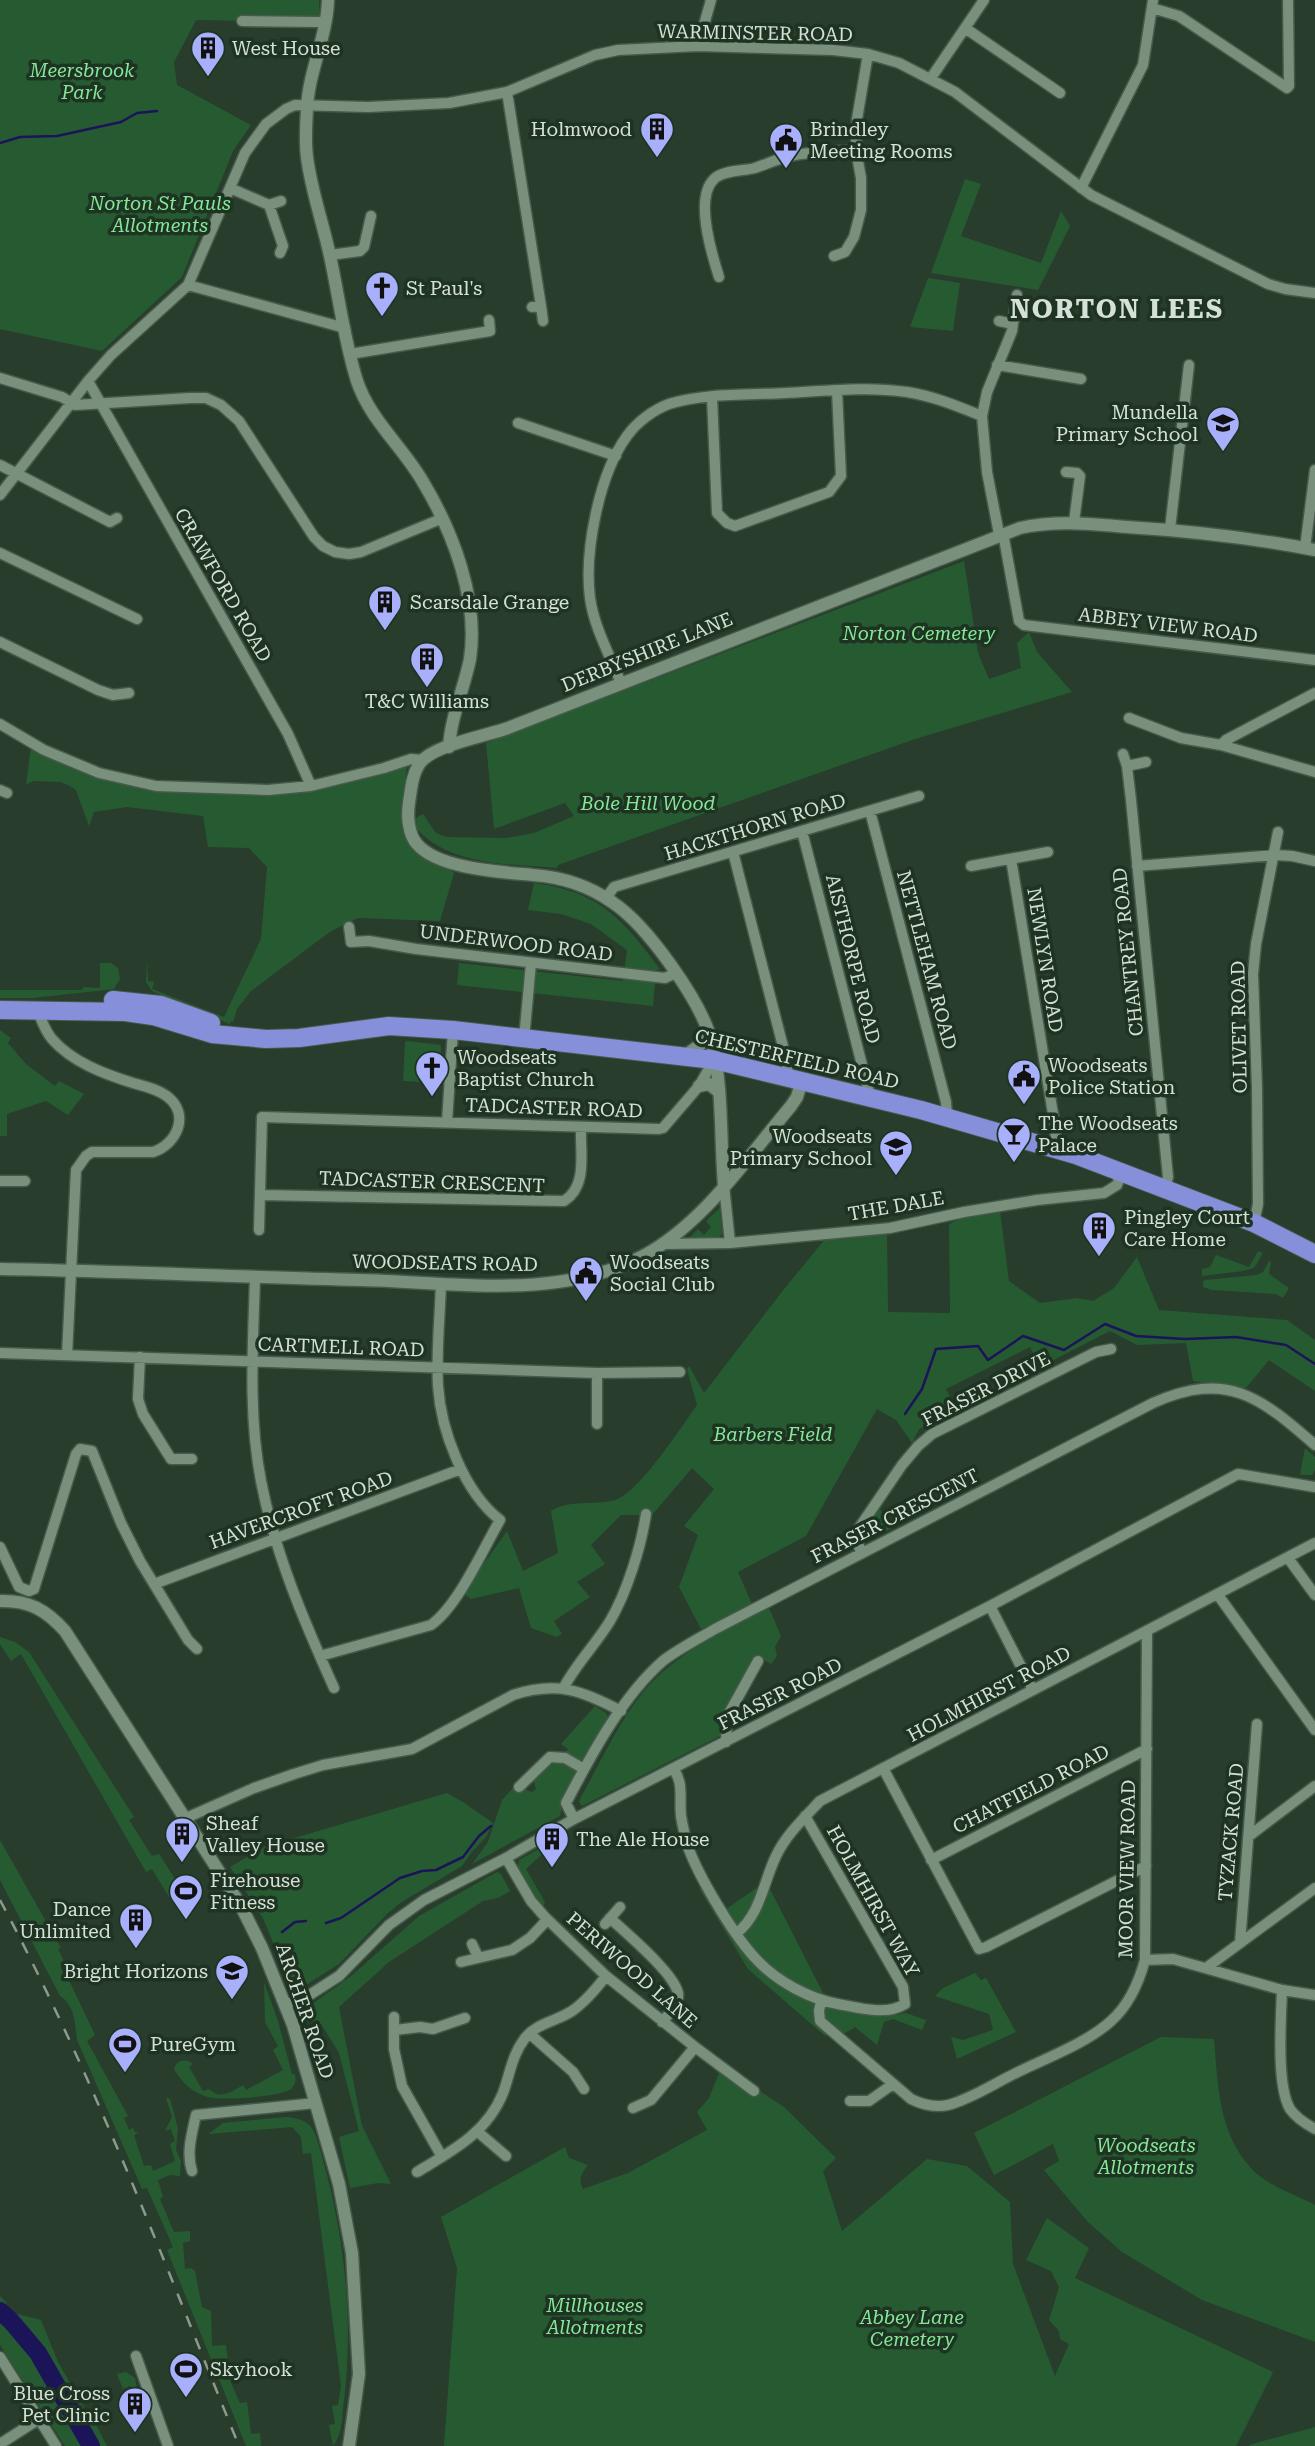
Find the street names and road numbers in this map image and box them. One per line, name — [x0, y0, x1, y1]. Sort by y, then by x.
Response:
street label: WARMINSTER ROAD — [657, 20, 853, 46]
street label: CRAWFORD ROAD — [170, 504, 276, 666]
street label: ABBEY VIEW ROAD — [1077, 603, 1259, 647]
street label: DERBYSHIRE LANE — [558, 607, 736, 697]
street label: HACKTHORN ROAD — [661, 788, 849, 866]
street label: CHANTREY ROAD — [1108, 867, 1148, 1037]
street label: NETTLEHAM ROAD — [892, 868, 962, 1052]
street label: AISTHORPE ROAD — [821, 872, 885, 1046]
street label: NEWLYN ROAD — [1022, 886, 1068, 1034]
street label: UNDERWOOD ROAD — [418, 920, 614, 966]
street label: OLIVET ROAD — [1226, 961, 1252, 1093]
street label: CHESTERFIELD ROAD — [693, 1024, 901, 1094]
street label: TADCASTER ROAD — [465, 1093, 643, 1123]
street label: TADCASTER CRESCENT — [319, 1167, 545, 1197]
street label: THE DALE — [846, 1186, 946, 1226]
street label: WOODSEATS ROAD — [352, 1250, 538, 1276]
street label: CARTMELL ROAD — [257, 1333, 425, 1361]
street label: FRASER DRIVE — [918, 1347, 1054, 1431]
street label: FRASER CRESCENT — [807, 1464, 983, 1568]
street label: HAVERCROFT ROAD — [206, 1466, 396, 1554]
street label: HOLMHIRST ROAD — [903, 1641, 1075, 1747]
street label: FRASER ROAD — [714, 1653, 846, 1735]
street label: CHATFIELD ROAD — [949, 1740, 1113, 1838]
street label: TYZACK ROAD — [1214, 1762, 1248, 1902]
street label: MOOR VIEW ROAD — [1114, 1780, 1140, 1958]
street label: HOLMHIRST WAY — [822, 1821, 924, 1981]
street label: PERIWOOD LANE — [562, 1907, 702, 2033]
street label: ARCHER ROAD — [271, 1940, 339, 2082]

